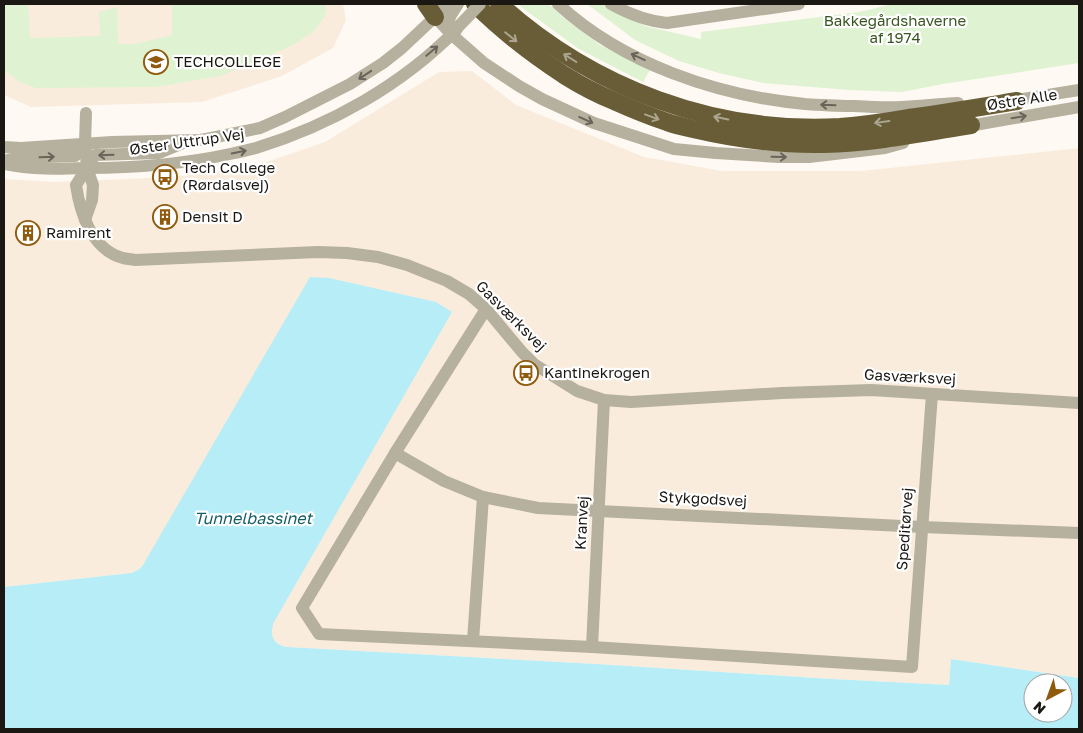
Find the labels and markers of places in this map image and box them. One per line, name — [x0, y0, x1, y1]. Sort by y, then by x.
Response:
school or university icon: TECHCOLLEGE — [143, 49, 169, 75]
place label: TECHCOLLEGE — [174, 52, 281, 70]
place label: Tech College (Rørdalsvej) — [182, 158, 275, 193]
bus stop icon: Tech College (Rørdalsvej) — [152, 164, 178, 190]
building icon: Densit D — [152, 204, 178, 230]
place label: Densit D — [182, 207, 243, 225]
building icon: Ramirent — [15, 220, 41, 246]
place label: Ramirent — [46, 223, 111, 241]
bus stop icon: Kantinekrogen — [513, 360, 539, 386]
place label: Kantinekrogen — [544, 363, 650, 381]

